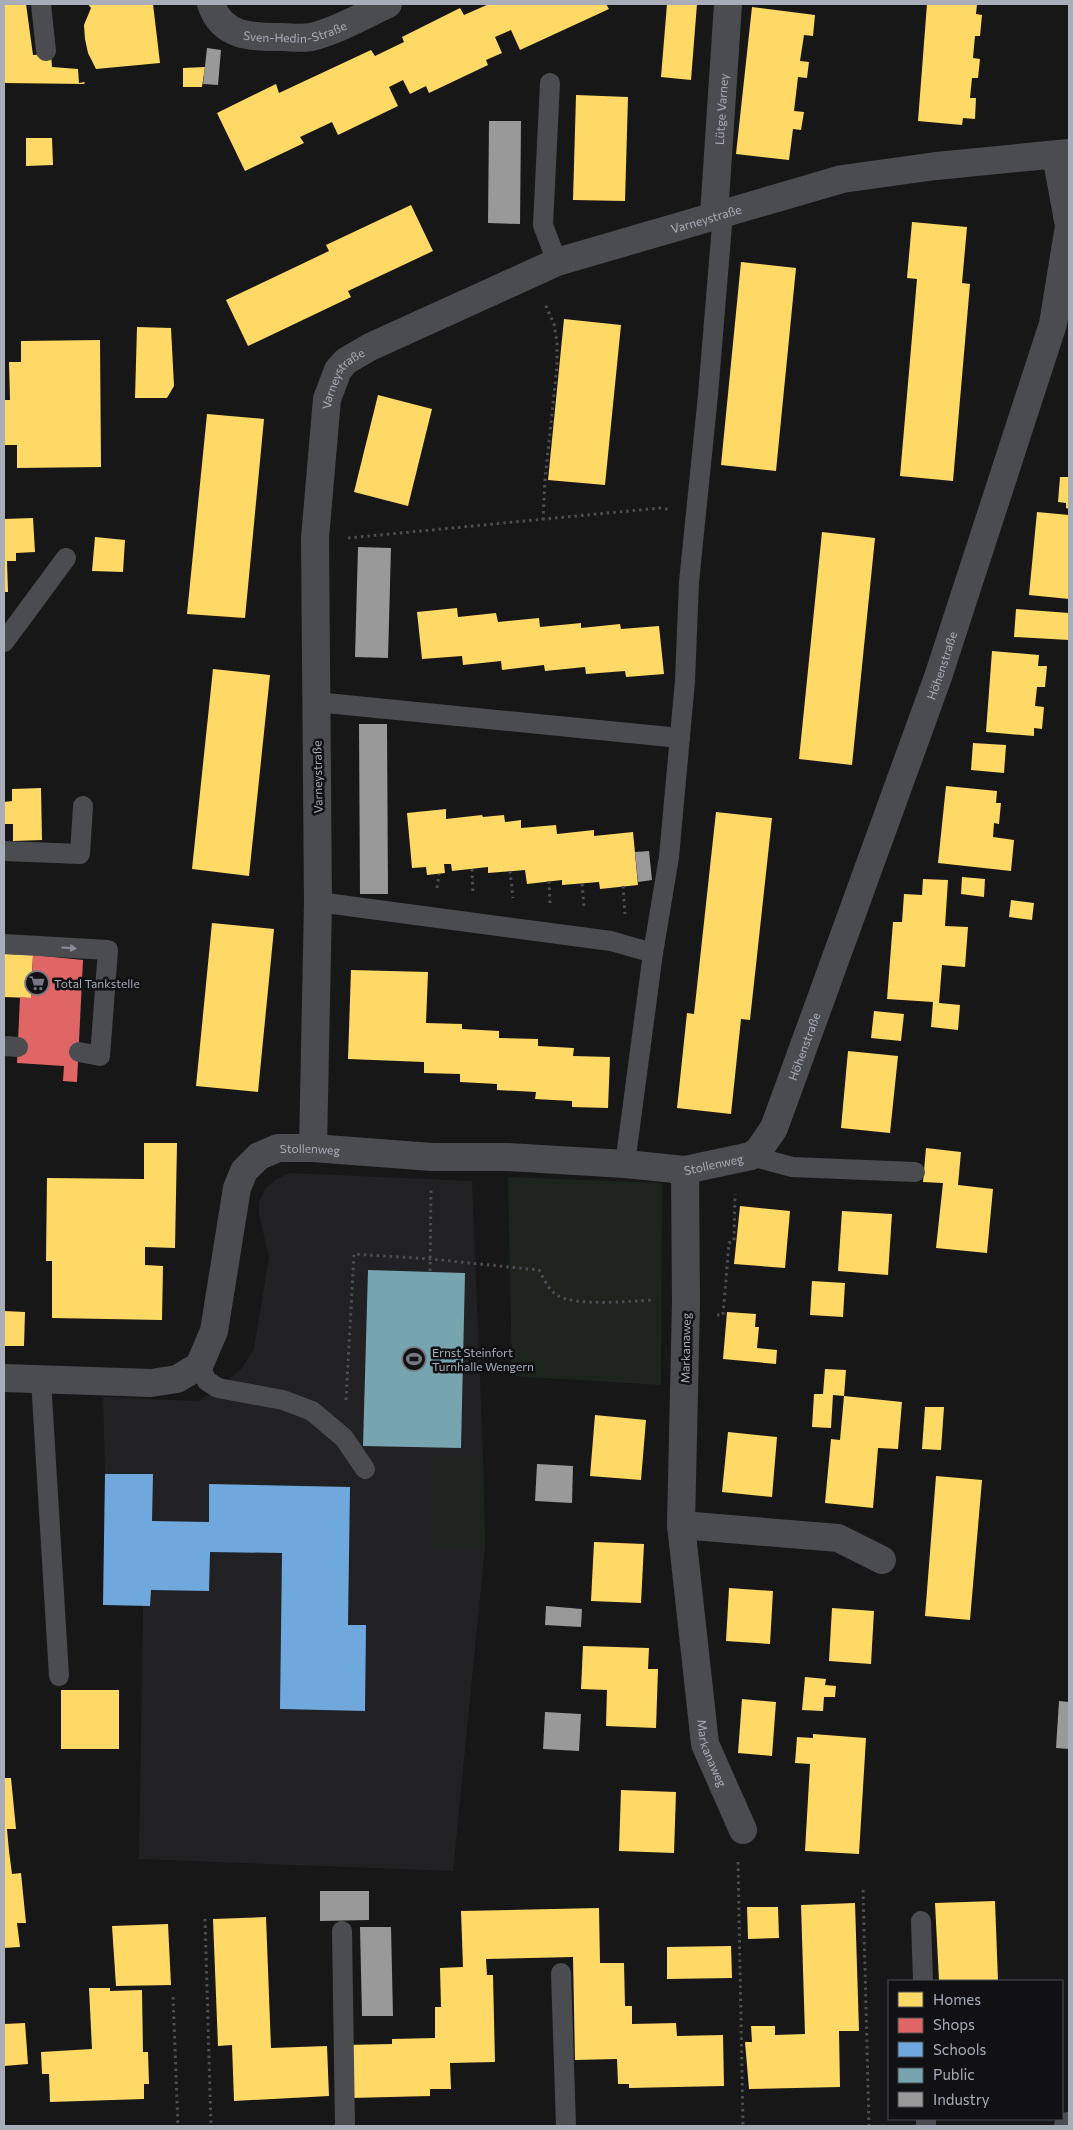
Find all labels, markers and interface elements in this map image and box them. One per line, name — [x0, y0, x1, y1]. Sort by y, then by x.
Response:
street label: Sven-Hedin-Straße — [242, 18, 349, 45]
street label: Lütge Varney — [712, 73, 730, 145]
street label: Varneystraße — [669, 202, 743, 236]
street label: Varneystraße — [319, 345, 367, 410]
street label: Höhenstraße — [923, 629, 959, 702]
street label: Varneystraße — [309, 740, 325, 814]
one-way arrow — [61, 944, 77, 952]
supermarket icon: Total Tankstelle — [24, 970, 50, 996]
place label: Total Tankstelle — [54, 976, 140, 990]
street label: Höhenstraße — [785, 1010, 822, 1082]
street label: Stollenweg — [280, 1141, 341, 1157]
street label: Stollenweg — [682, 1151, 745, 1177]
street label: Markanaweg — [677, 1312, 693, 1383]
place label: Ernst Steinfort Turnhalle Wengern — [432, 1345, 534, 1373]
sports icon: Ernst Steinfort Turnhalle Wengern — [401, 1346, 427, 1372]
street label: Markanaweg — [695, 1719, 730, 1789]
legend — [888, 1980, 1063, 2120]
text: Homes — [933, 1990, 981, 2008]
text: Shops — [933, 2015, 975, 2033]
text: Schools — [933, 2040, 987, 2058]
text: Public — [933, 2065, 975, 2083]
text: Industry — [933, 2090, 990, 2108]

